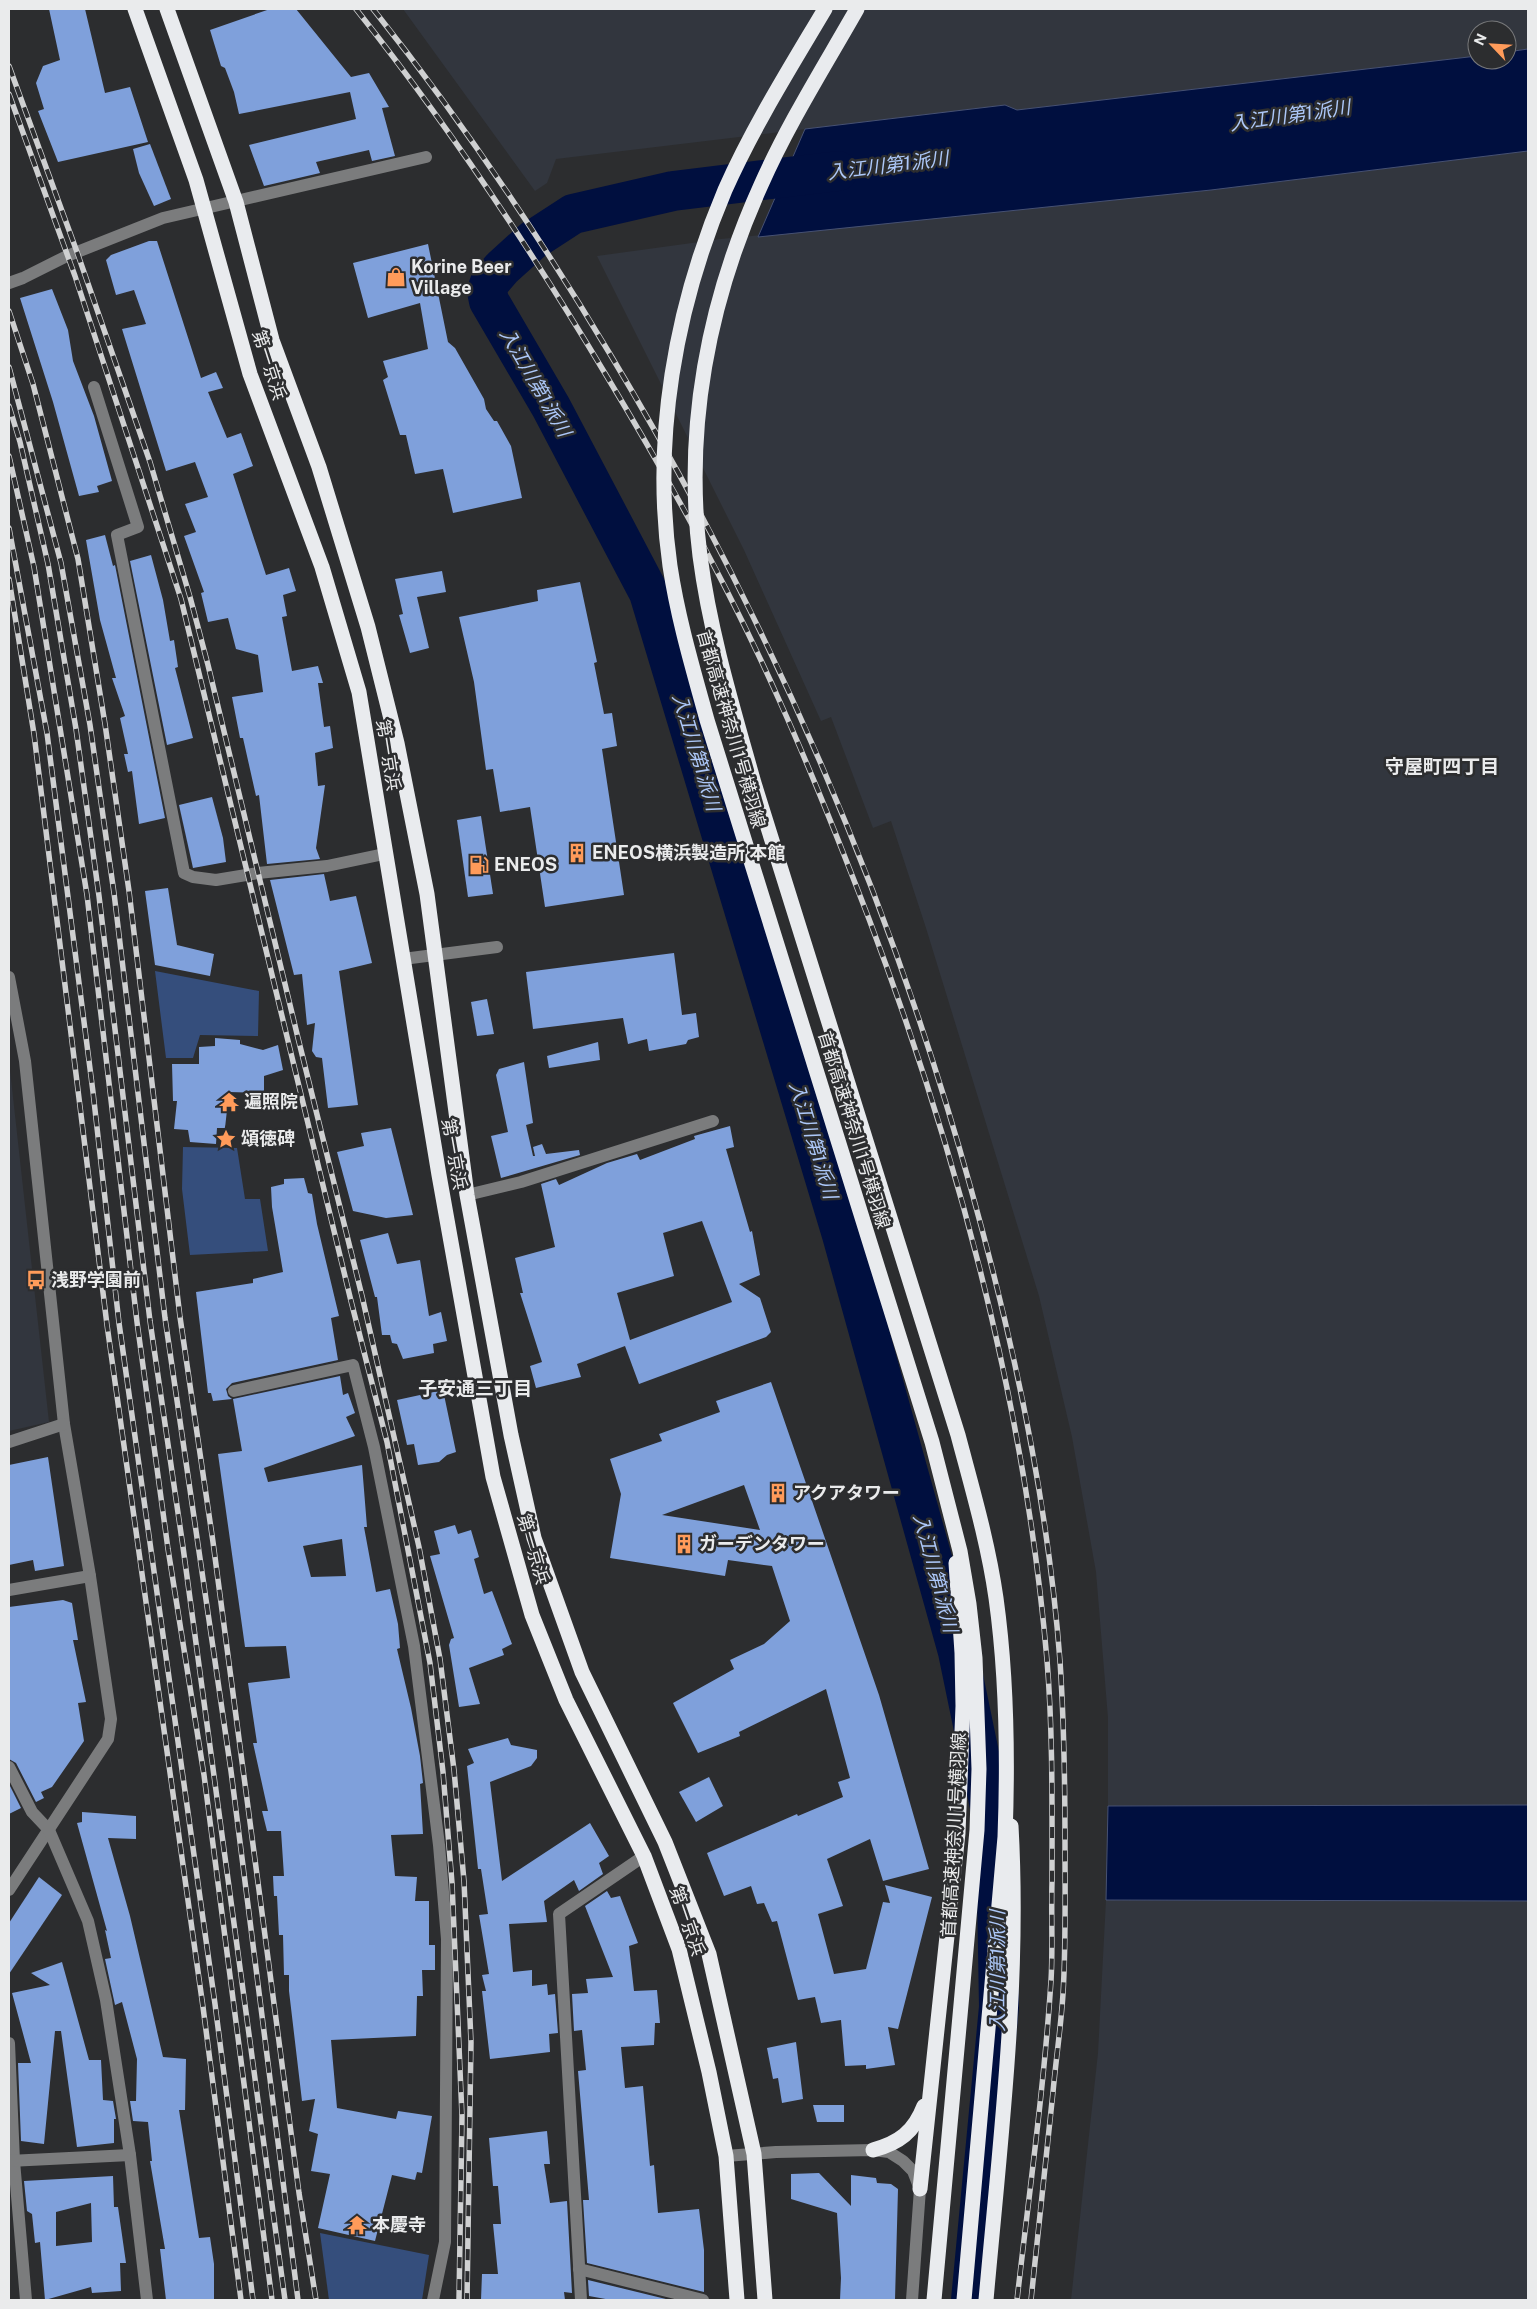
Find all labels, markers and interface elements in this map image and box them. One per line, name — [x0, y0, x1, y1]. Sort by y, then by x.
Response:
north arrow — [1467, 20, 1517, 70]
text: N — [1471, 31, 1490, 48]
water label: 入江川第1派川 — [1228, 95, 1354, 134]
water label: 入江川第1派川 — [826, 146, 952, 183]
place label: Korine Beer Village — [411, 256, 512, 298]
shop icon: Korine Beer Village — [385, 266, 407, 288]
water label: 入江川第1派川 — [496, 324, 577, 442]
street label: 第一京浜 — [248, 327, 291, 402]
street label: 首都高速神奈川1号横羽線 — [693, 627, 770, 830]
water label: 入江川第1派川 — [669, 691, 726, 815]
street label: 第一京浜 — [372, 718, 404, 792]
district label: 守屋町四丁目 — [1385, 755, 1499, 777]
building icon: ENEOS横浜製造所 本館 — [566, 842, 588, 864]
place label: ENEOS横浜製造所 本館 — [592, 842, 785, 863]
fuel station icon: ENEOS — [468, 854, 490, 876]
place label: ENEOS — [494, 854, 557, 875]
street label: 首都高速神奈川1号横羽線 — [814, 1029, 895, 1231]
water label: 入江川第1派川 — [786, 1079, 843, 1203]
temple icon: 遍照院 — [218, 1091, 240, 1113]
place label: 遍照院 — [244, 1091, 298, 1112]
street label: 第一京浜 — [438, 1117, 471, 1191]
place icon: 頌徳碑 — [215, 1128, 237, 1150]
place label: 頌徳碑 — [241, 1128, 295, 1149]
bus stop icon: 浅野学園前 — [25, 1269, 47, 1291]
place label: 浅野学園前 — [51, 1269, 141, 1290]
district label: 子安通三丁目 — [418, 1377, 532, 1399]
building icon: アクアタワー — [767, 1482, 789, 1504]
place label: アクアタワー — [793, 1482, 900, 1503]
street label: 第一京浜 — [513, 1511, 553, 1586]
water label: 入江川第1派川 — [910, 1511, 963, 1636]
building icon: ガーデンタワー — [673, 1533, 695, 1555]
place label: ガーデンタワー — [699, 1533, 825, 1554]
street label: 首都高速神奈川1号横羽線 — [938, 1732, 969, 1938]
street label: 第一京浜 — [666, 1883, 709, 1958]
water label: 入江川第1派川 — [986, 1908, 1008, 2032]
temple icon: 本慶寺 — [346, 2214, 368, 2236]
place label: 本慶寺 — [372, 2214, 426, 2235]

